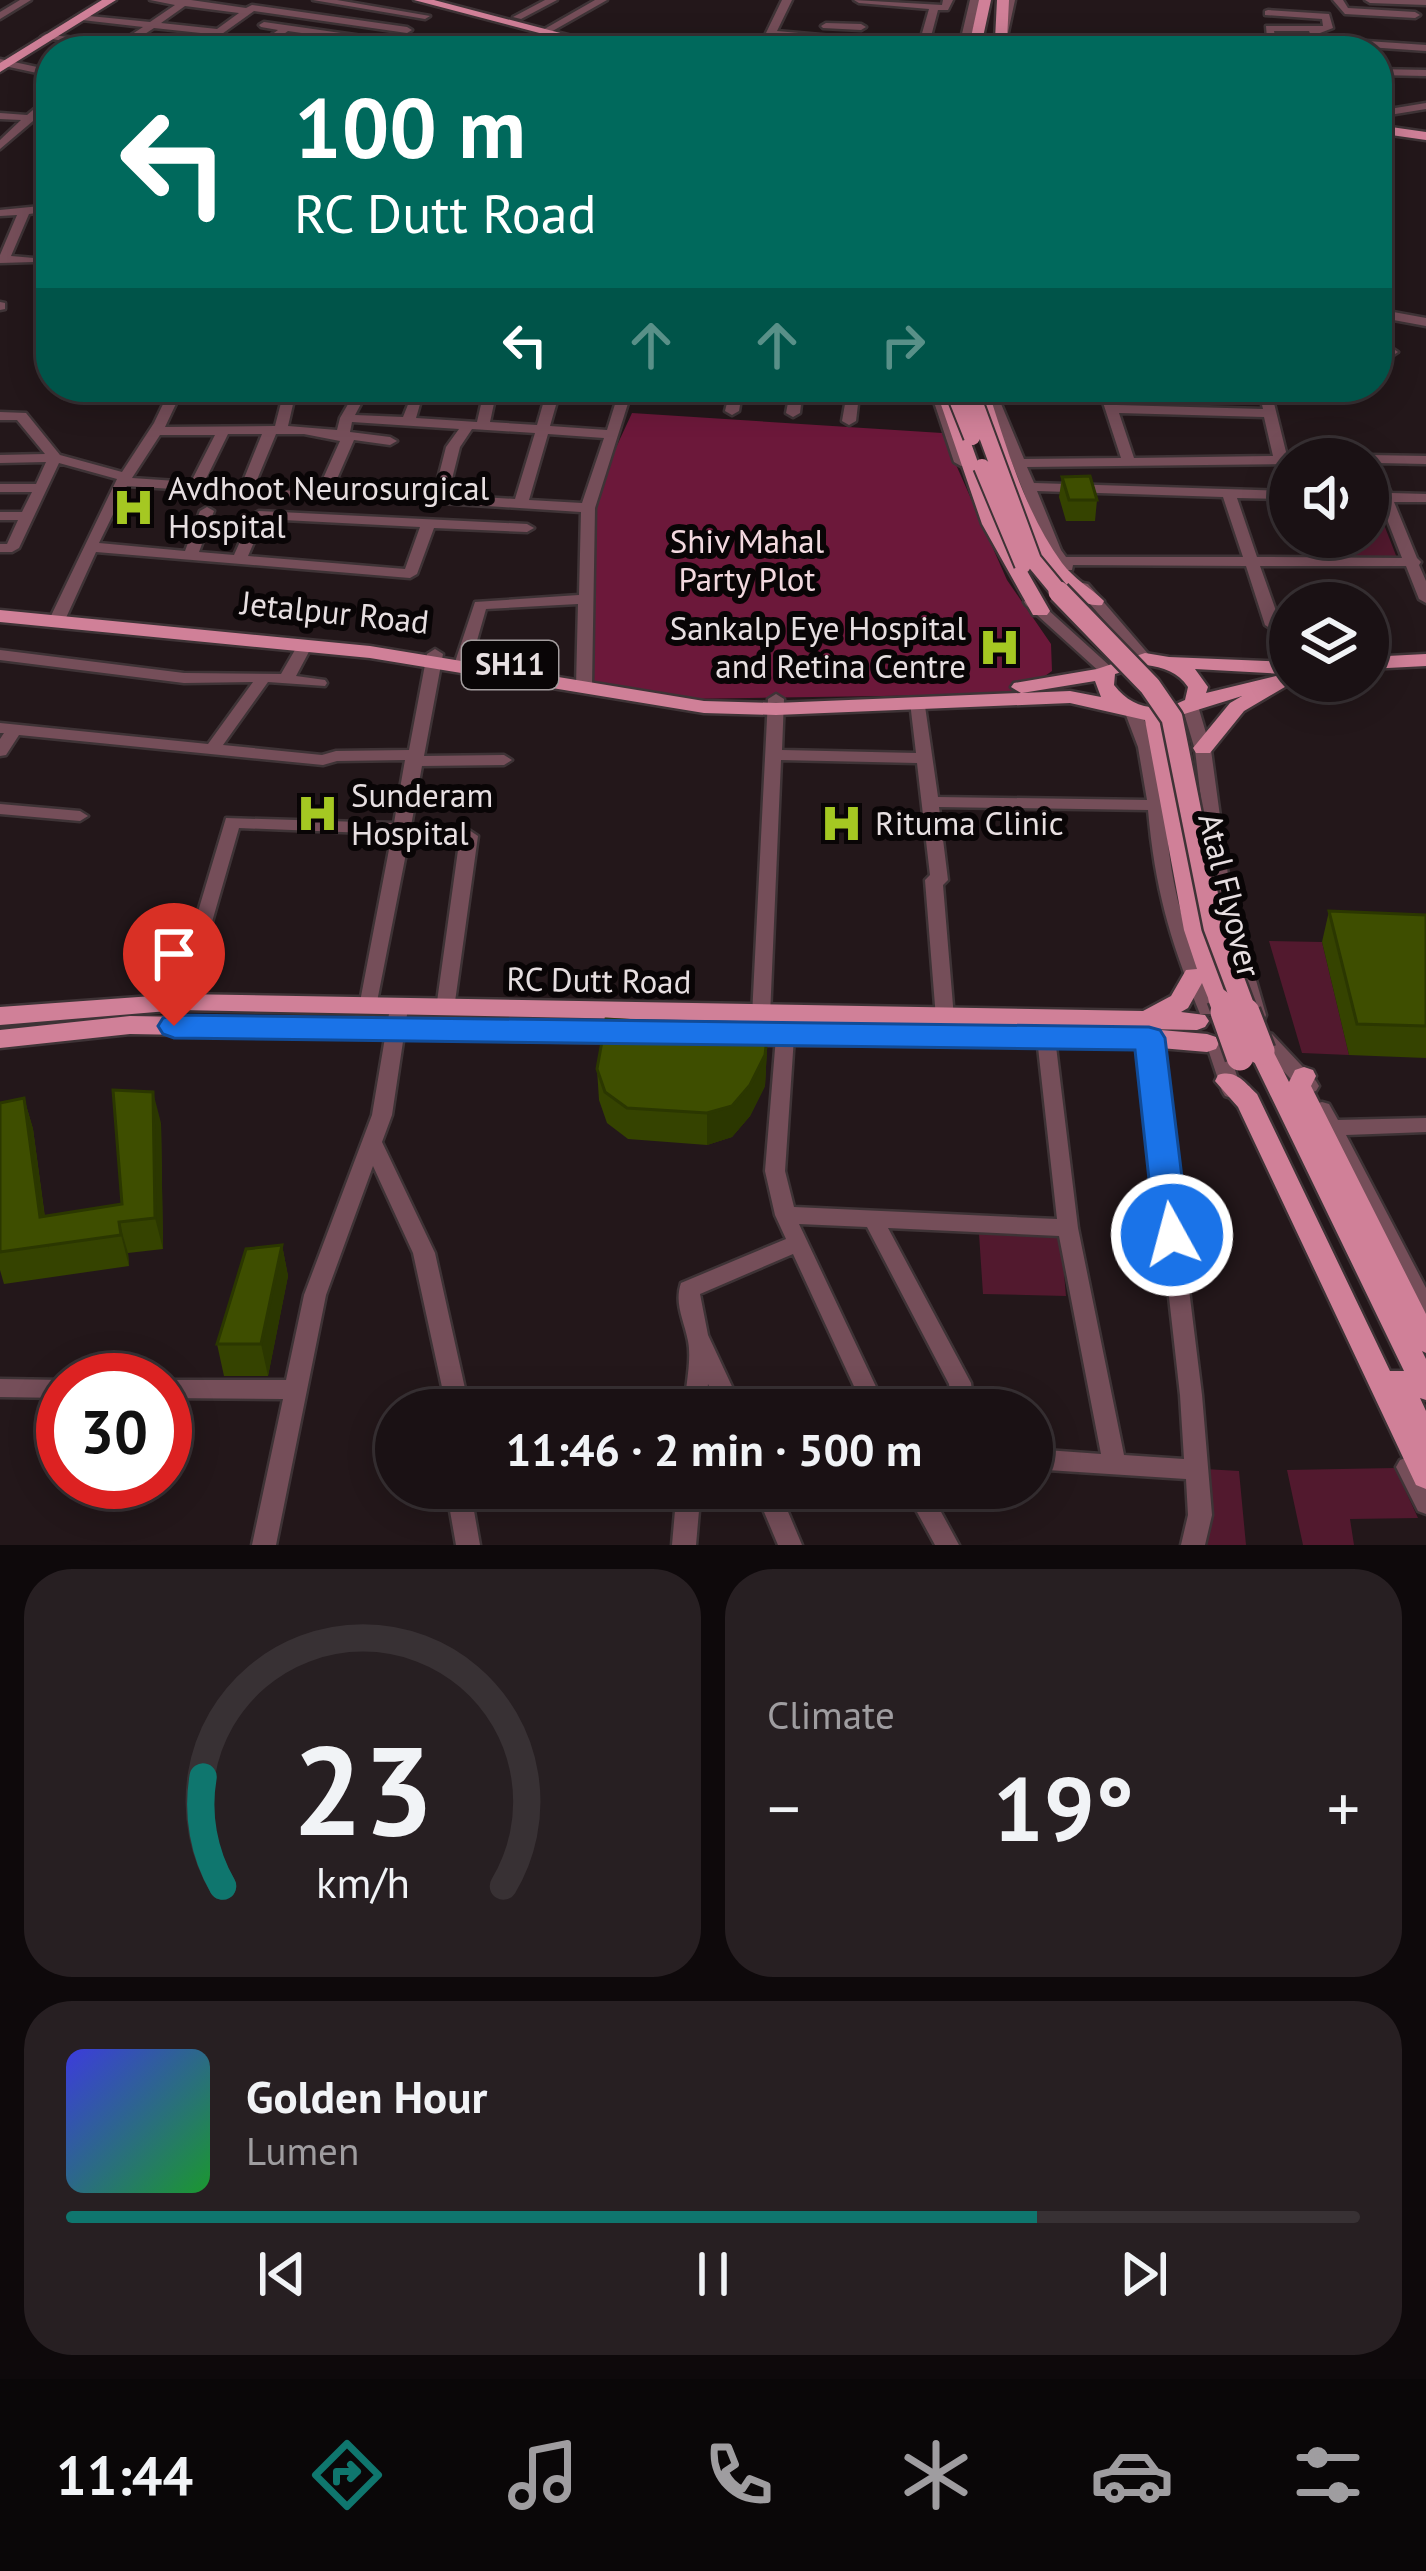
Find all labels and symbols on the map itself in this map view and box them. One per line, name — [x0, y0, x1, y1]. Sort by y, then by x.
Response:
place label: Avdhoot Neurosurgical Hospital — [168, 466, 490, 547]
hospital icon: Avdhoot Neurosurgical Hospital — [111, 484, 157, 530]
park label: Shiv Mahal Party Plot — [670, 519, 825, 600]
street label: Jetalpur Road — [237, 580, 431, 643]
place label: Sankalp Eye Hospital and Retina Centre — [670, 606, 966, 687]
hospital icon: Sankalp Eye Hospital and Retina Centre — [977, 624, 1023, 670]
road number: SH11 — [462, 641, 558, 689]
place label: Sunderam Hospital — [351, 773, 493, 854]
hospital icon: Sunderam Hospital — [294, 791, 340, 837]
hospital icon: Rituma Clinic — [818, 800, 864, 846]
place label: Rituma Clinic — [875, 801, 1064, 844]
street label: Atal Flyover — [1189, 808, 1272, 981]
pin — [123, 903, 225, 1026]
street label: RC Dutt Road — [506, 956, 692, 1003]
position arrow — [1109, 1172, 1235, 1298]
speed limit sign: 30 — [36, 1353, 192, 1509]

